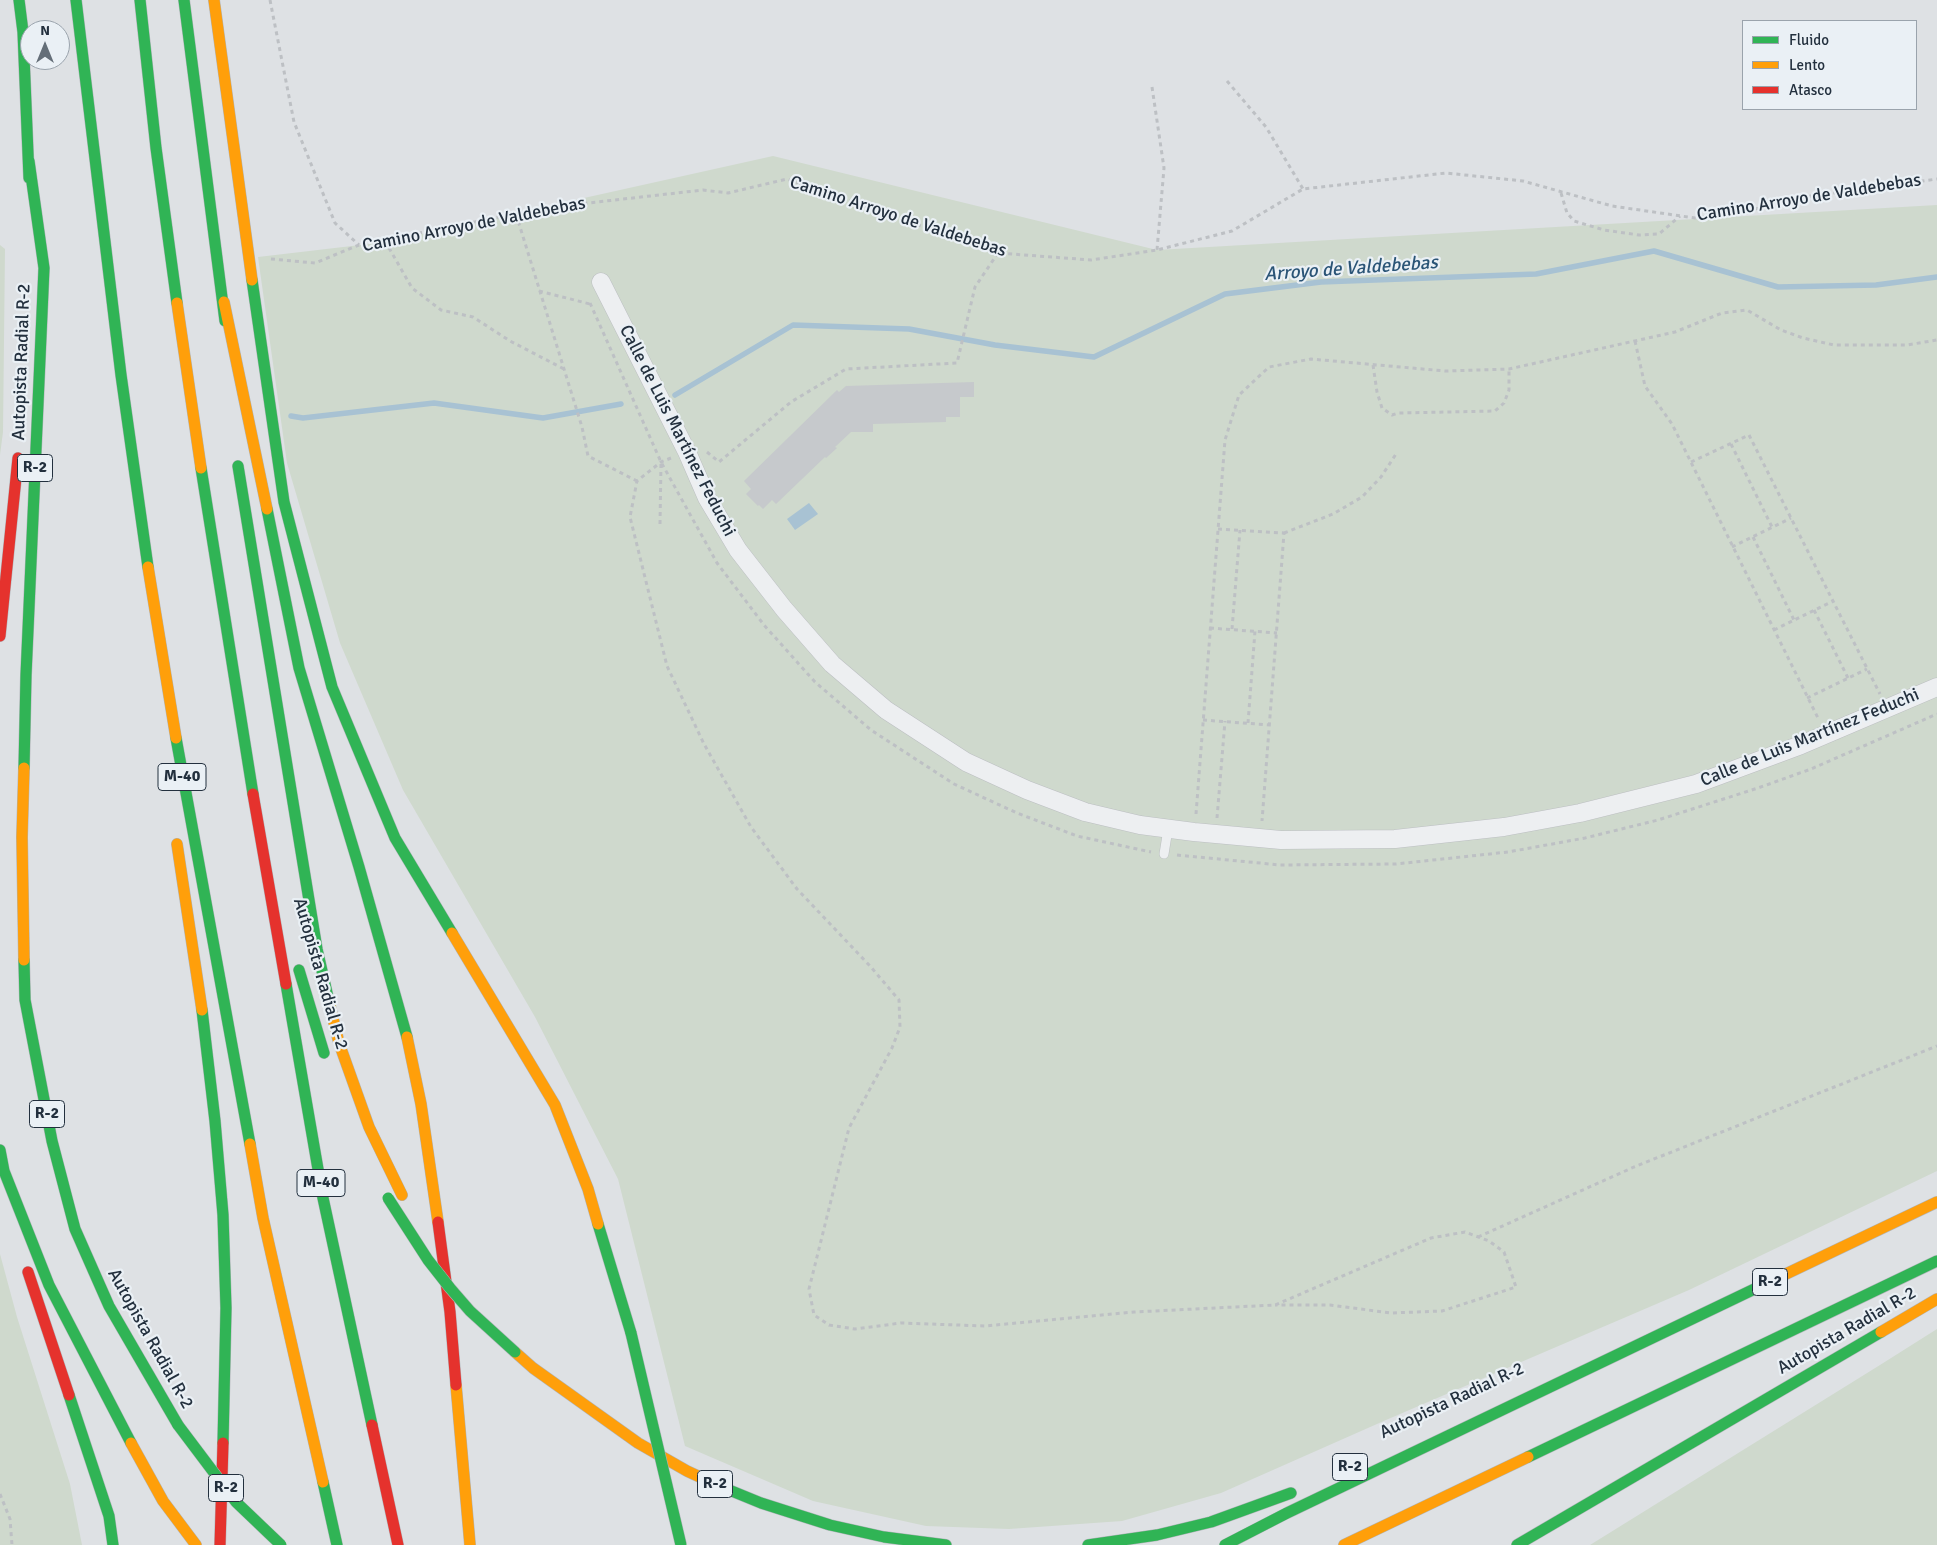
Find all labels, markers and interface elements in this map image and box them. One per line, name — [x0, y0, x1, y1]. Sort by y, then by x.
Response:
north arrow — [20, 20, 70, 70]
legend — [1742, 20, 1917, 110]
text: N — [40, 22, 50, 39]
text: Fluido — [1789, 31, 1829, 49]
text: Lento — [1789, 56, 1825, 74]
text: Atasco — [1789, 81, 1832, 99]
street label: Camino Arroyo de Valdebebas — [1695, 170, 1923, 226]
street label: Camino Arroyo de Valdebebas — [787, 172, 1009, 262]
street label: Camino Arroyo de Valdebebas — [361, 193, 587, 257]
water label: Arroyo de Valdebebas — [1264, 252, 1438, 286]
street label: Autopista Radial R-2 — [8, 283, 36, 441]
street label: Calle de Luis Martínez Feduchi — [614, 322, 740, 540]
road number: R-2 — [18, 454, 52, 482]
street label: Calle de Luis Martínez Feduchi — [1697, 684, 1923, 792]
road number: M-40 — [158, 764, 206, 790]
street label: Autopista Radial R-2 — [288, 896, 352, 1052]
road number: R-2 — [30, 1100, 64, 1128]
road number: M-40 — [297, 1170, 345, 1196]
street label: Autopista Radial R-2 — [103, 1265, 197, 1413]
road number: R-2 — [1752, 1268, 1788, 1295]
street label: Autopista Radial R-2 — [1774, 1282, 1920, 1380]
street label: Autopista Radial R-2 — [1376, 1358, 1528, 1444]
road number: R-2 — [1332, 1454, 1368, 1480]
road number: R-2 — [698, 1470, 732, 1498]
road number: R-2 — [208, 1475, 244, 1502]

